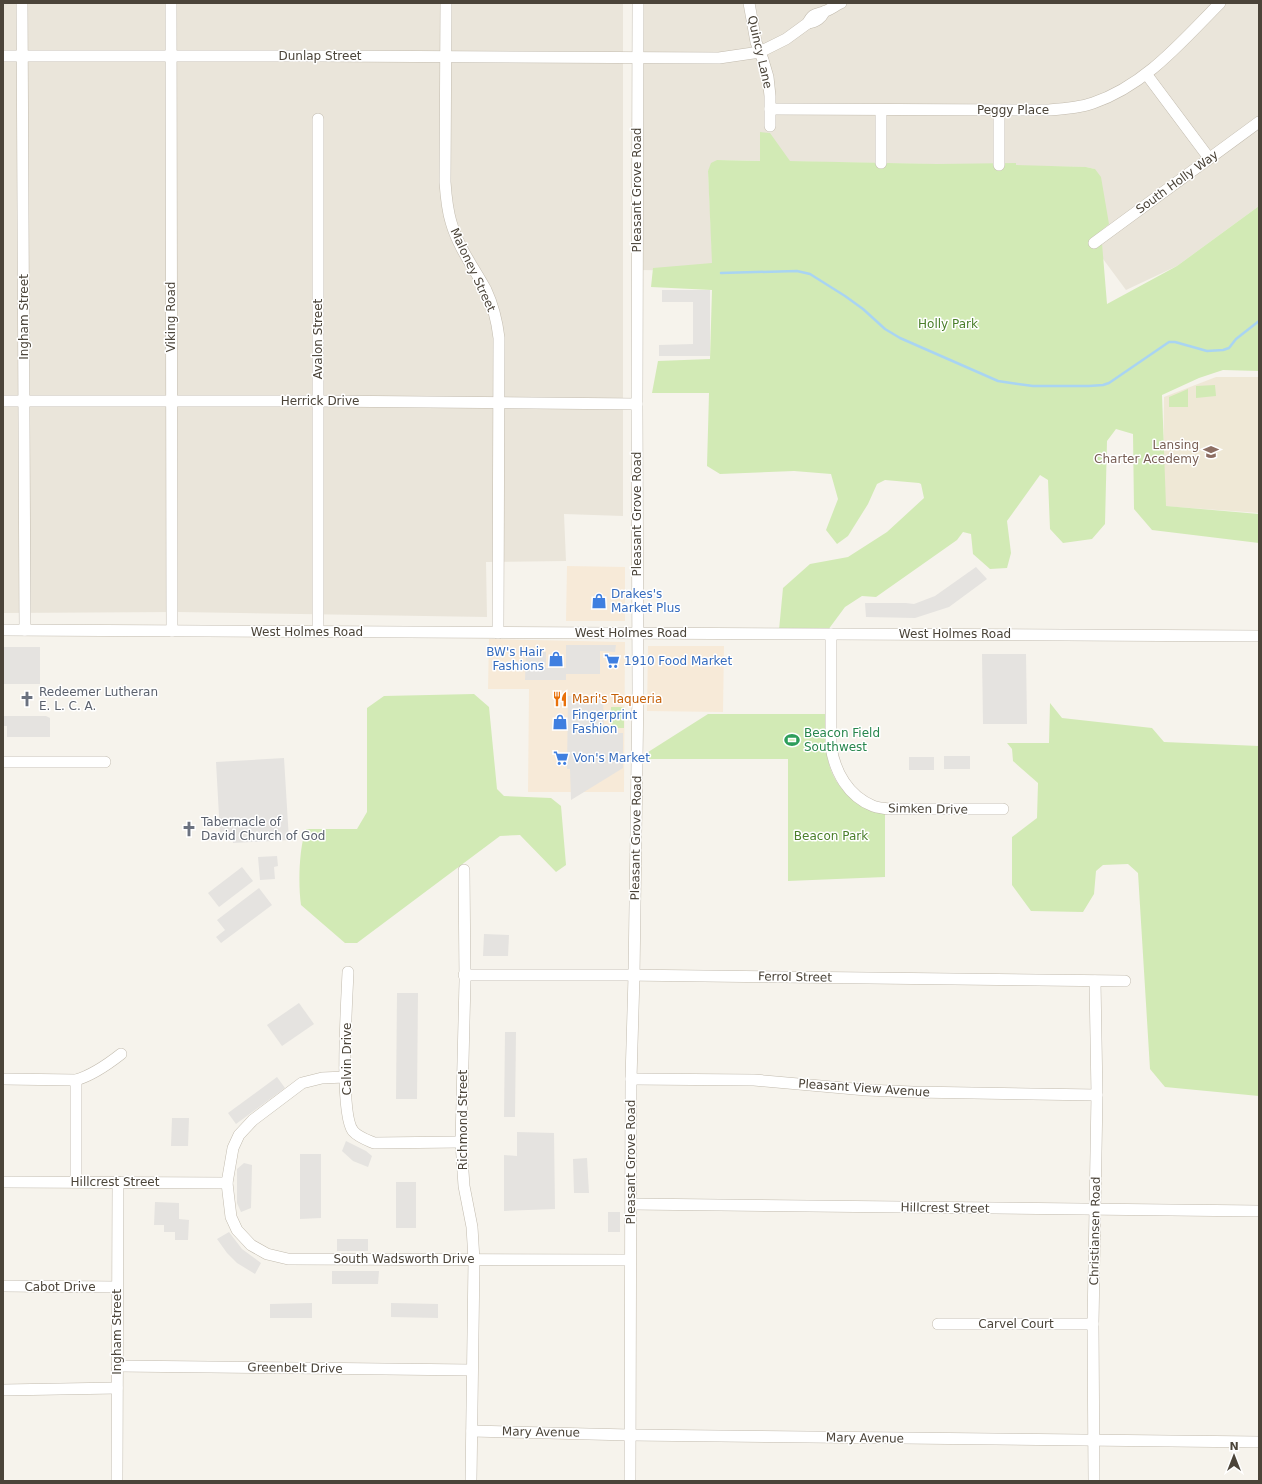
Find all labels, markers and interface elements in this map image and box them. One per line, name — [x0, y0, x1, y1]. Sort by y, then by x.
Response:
street label: Quincy Lane — [745, 14, 775, 90]
street label: Dunlap Street — [278, 49, 362, 63]
street label: Peggy Place — [977, 103, 1049, 117]
street label: Pleasant Grove Road — [630, 128, 644, 252]
street label: South Holly Way — [1133, 147, 1221, 217]
street label: Maloney Street — [447, 226, 499, 314]
street label: Ingham Street — [17, 274, 31, 360]
street label: Viking Road — [164, 282, 178, 352]
street label: Avalon Street — [311, 298, 325, 379]
park label: Holly Park — [918, 317, 978, 331]
street label: Herrick Drive — [281, 394, 359, 408]
place label: Lansing Charter Acedemy — [1094, 438, 1199, 466]
school or university icon: Lansing Charter Acedemy — [1202, 443, 1220, 461]
street label: Pleasant Grove Road — [630, 452, 644, 576]
place label: Drakes's Market Plus — [611, 587, 681, 615]
shop icon: Drakes's Market Plus — [590, 592, 608, 610]
street label: West Holmes Road — [251, 625, 363, 639]
street label: West Holmes Road — [575, 626, 687, 640]
street label: West Holmes Road — [899, 627, 1011, 641]
place label: BW's Hair Fashions — [486, 645, 544, 673]
shop icon: BW's Hair Fashions — [547, 650, 565, 668]
supermarket icon: 1910 Food Market — [603, 652, 621, 670]
place label: 1910 Food Market — [624, 654, 732, 668]
place label: Redeemer Lutheran E. L. C. A. — [39, 685, 158, 713]
church icon: Redeemer Lutheran E. L. C. A. — [18, 690, 36, 708]
restaurant icon: Mari's Taqueria — [551, 690, 569, 708]
place label: Mari's Taqueria — [572, 692, 662, 706]
place label: Fingerprint Fashion — [572, 708, 637, 736]
shop icon: Fingerprint Fashion — [551, 713, 569, 731]
place label: Beacon Field Southwest — [804, 726, 880, 754]
sports icon: Beacon Field Southwest — [783, 731, 801, 749]
supermarket icon: Von's Market — [552, 749, 570, 767]
place label: Von's Market — [573, 751, 650, 765]
street label: Pleasant Grove Road — [628, 776, 644, 900]
street label: Simken Drive — [888, 801, 968, 817]
place label: Tabernacle of David Church of God — [200, 815, 325, 843]
church icon: Tabernacle of David Church of God — [180, 820, 198, 838]
park label: Beacon Park — [794, 829, 868, 843]
street label: Ferrol Street — [758, 969, 832, 985]
street label: Calvin Drive — [340, 1023, 354, 1095]
street label: Richmond Street — [456, 1070, 470, 1170]
street label: Pleasant View Avenue — [798, 1076, 930, 1100]
street label: Pleasant Grove Road — [624, 1100, 638, 1224]
street label: Hillcrest Street — [71, 1175, 160, 1189]
street label: Christiansen Road — [1087, 1177, 1103, 1285]
street label: Hillcrest Street — [900, 1200, 990, 1216]
street label: South Wadsworth Drive — [333, 1252, 475, 1266]
street label: Cabot Drive — [24, 1280, 96, 1294]
street label: Ingham Street — [110, 1289, 124, 1375]
street label: Carvel Court — [978, 1317, 1054, 1331]
street label: Greenbelt Drive — [247, 1360, 343, 1376]
street label: Mary Avenue — [502, 1424, 580, 1440]
street label: Mary Avenue — [826, 1430, 904, 1446]
north arrow — [1214, 1436, 1254, 1476]
text: N — [1229, 1440, 1239, 1453]

